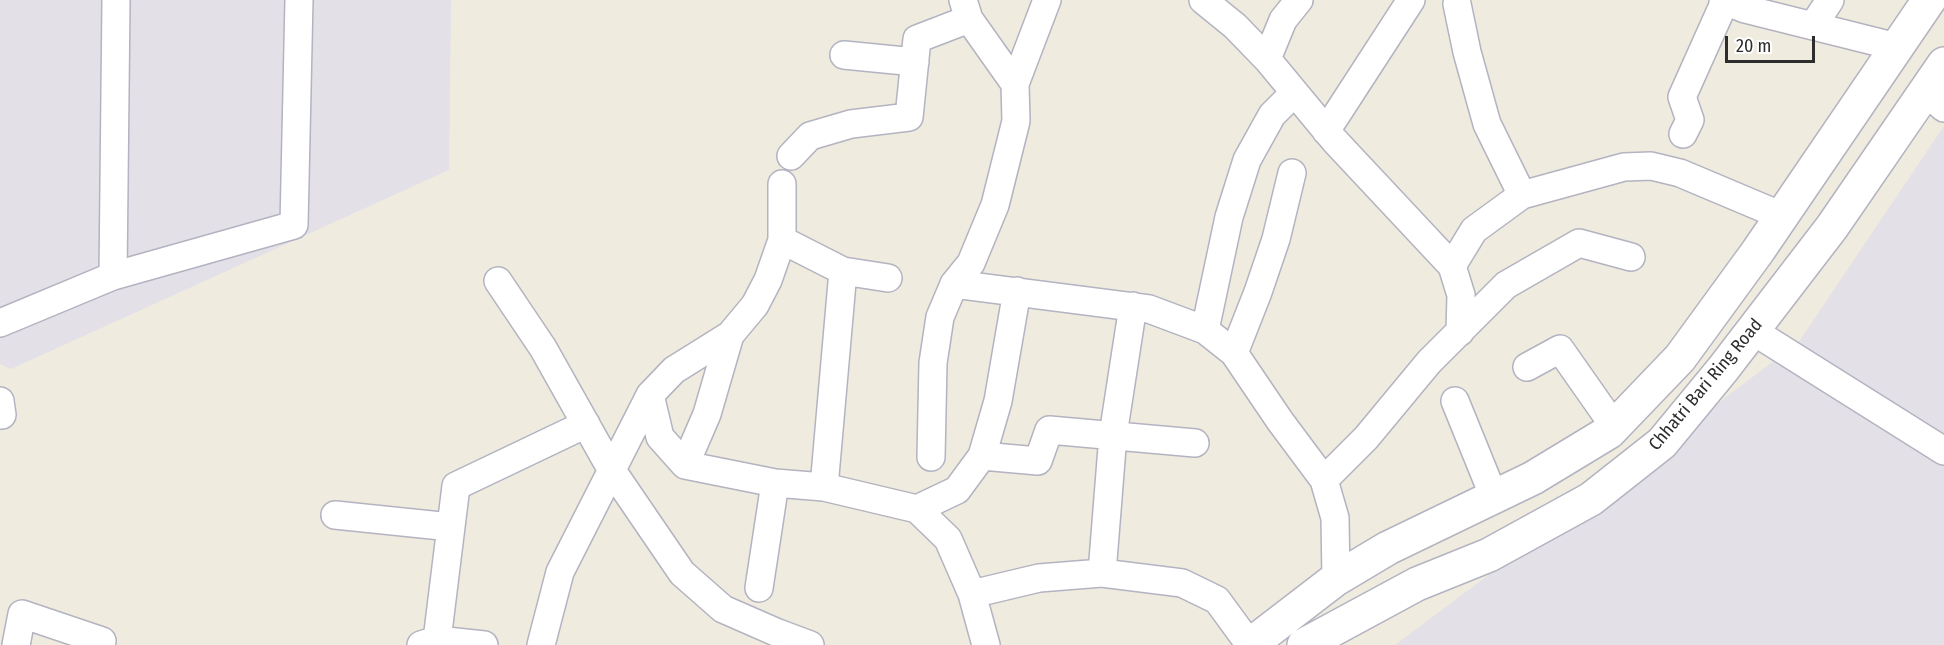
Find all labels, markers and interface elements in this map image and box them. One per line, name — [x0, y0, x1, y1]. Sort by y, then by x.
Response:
scale bar — [1728, 24, 1818, 62]
text: 20 m — [1736, 35, 1771, 57]
street label: Chhatri Bari Ring Road — [1645, 315, 1767, 455]

